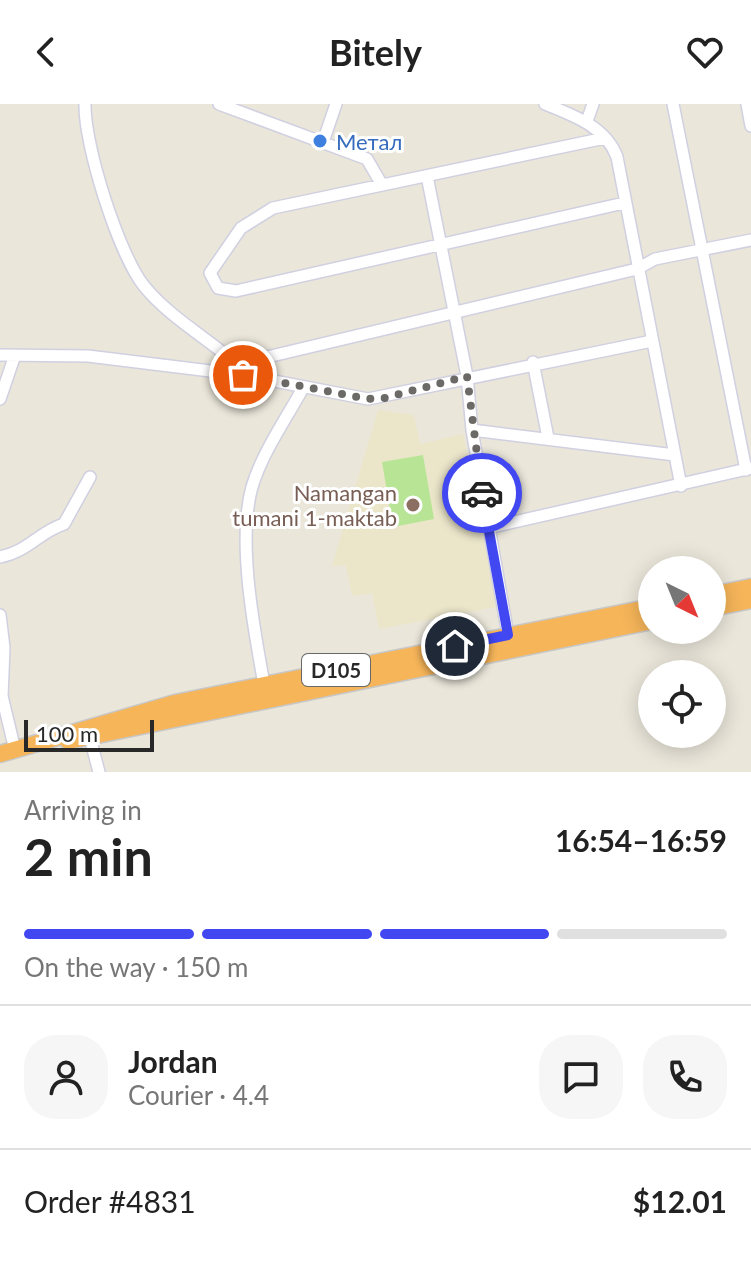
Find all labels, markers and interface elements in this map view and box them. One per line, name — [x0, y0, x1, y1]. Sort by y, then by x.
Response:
icon: back — [24, 30, 68, 74]
text: Bitely — [329, 30, 422, 74]
icon: heart — [683, 30, 727, 74]
place label: Метал — [336, 128, 402, 155]
marker: Метал — [311, 132, 329, 150]
pin — [209, 341, 277, 409]
icon: bag — [221, 353, 265, 397]
courier — [442, 453, 522, 533]
icon: car — [460, 471, 504, 515]
place label: Namangan tumani 1-maktab — [232, 479, 397, 531]
marker: Namangan tumani 1-maktab — [404, 496, 422, 514]
north arrow — [638, 556, 726, 644]
map controls — [638, 556, 726, 748]
pin — [421, 612, 489, 680]
icon: home — [433, 624, 477, 668]
road number: D105 — [302, 654, 370, 686]
button: locate — [638, 660, 726, 748]
scale bar — [24, 716, 154, 752]
text: 100 m — [36, 720, 98, 747]
text: Arriving in — [24, 794, 142, 826]
text: 16:54–16:59 — [555, 822, 727, 858]
text: 2 min — [24, 825, 153, 887]
text: On the way · 150 m — [24, 951, 248, 983]
button: person — [24, 1035, 108, 1119]
button: chat — [539, 1035, 623, 1119]
button: phone — [643, 1035, 727, 1119]
text: Jordan — [128, 1043, 218, 1079]
text: Courier · 4.4 — [128, 1079, 269, 1111]
text: Order #4831 — [24, 1183, 196, 1219]
text: $12.01 — [633, 1183, 727, 1219]

